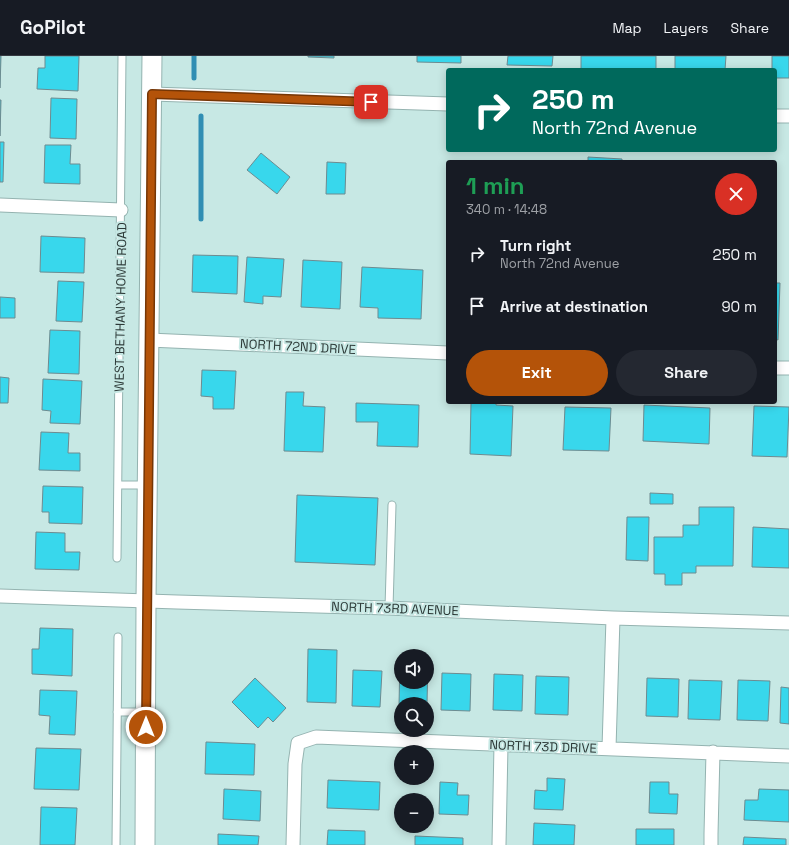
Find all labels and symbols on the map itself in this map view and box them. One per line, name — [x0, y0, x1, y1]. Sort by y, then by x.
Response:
pin — [354, 85, 388, 119]
street label: WEST BETHANY HOME ROAD — [111, 222, 130, 392]
street label: NORTH 72ND DRIVE — [240, 335, 356, 358]
street label: NORTH 73RD AVENUE — [331, 598, 459, 619]
position arrow — [125, 706, 167, 748]
street label: NORTH 73D DRIVE — [489, 736, 597, 757]

